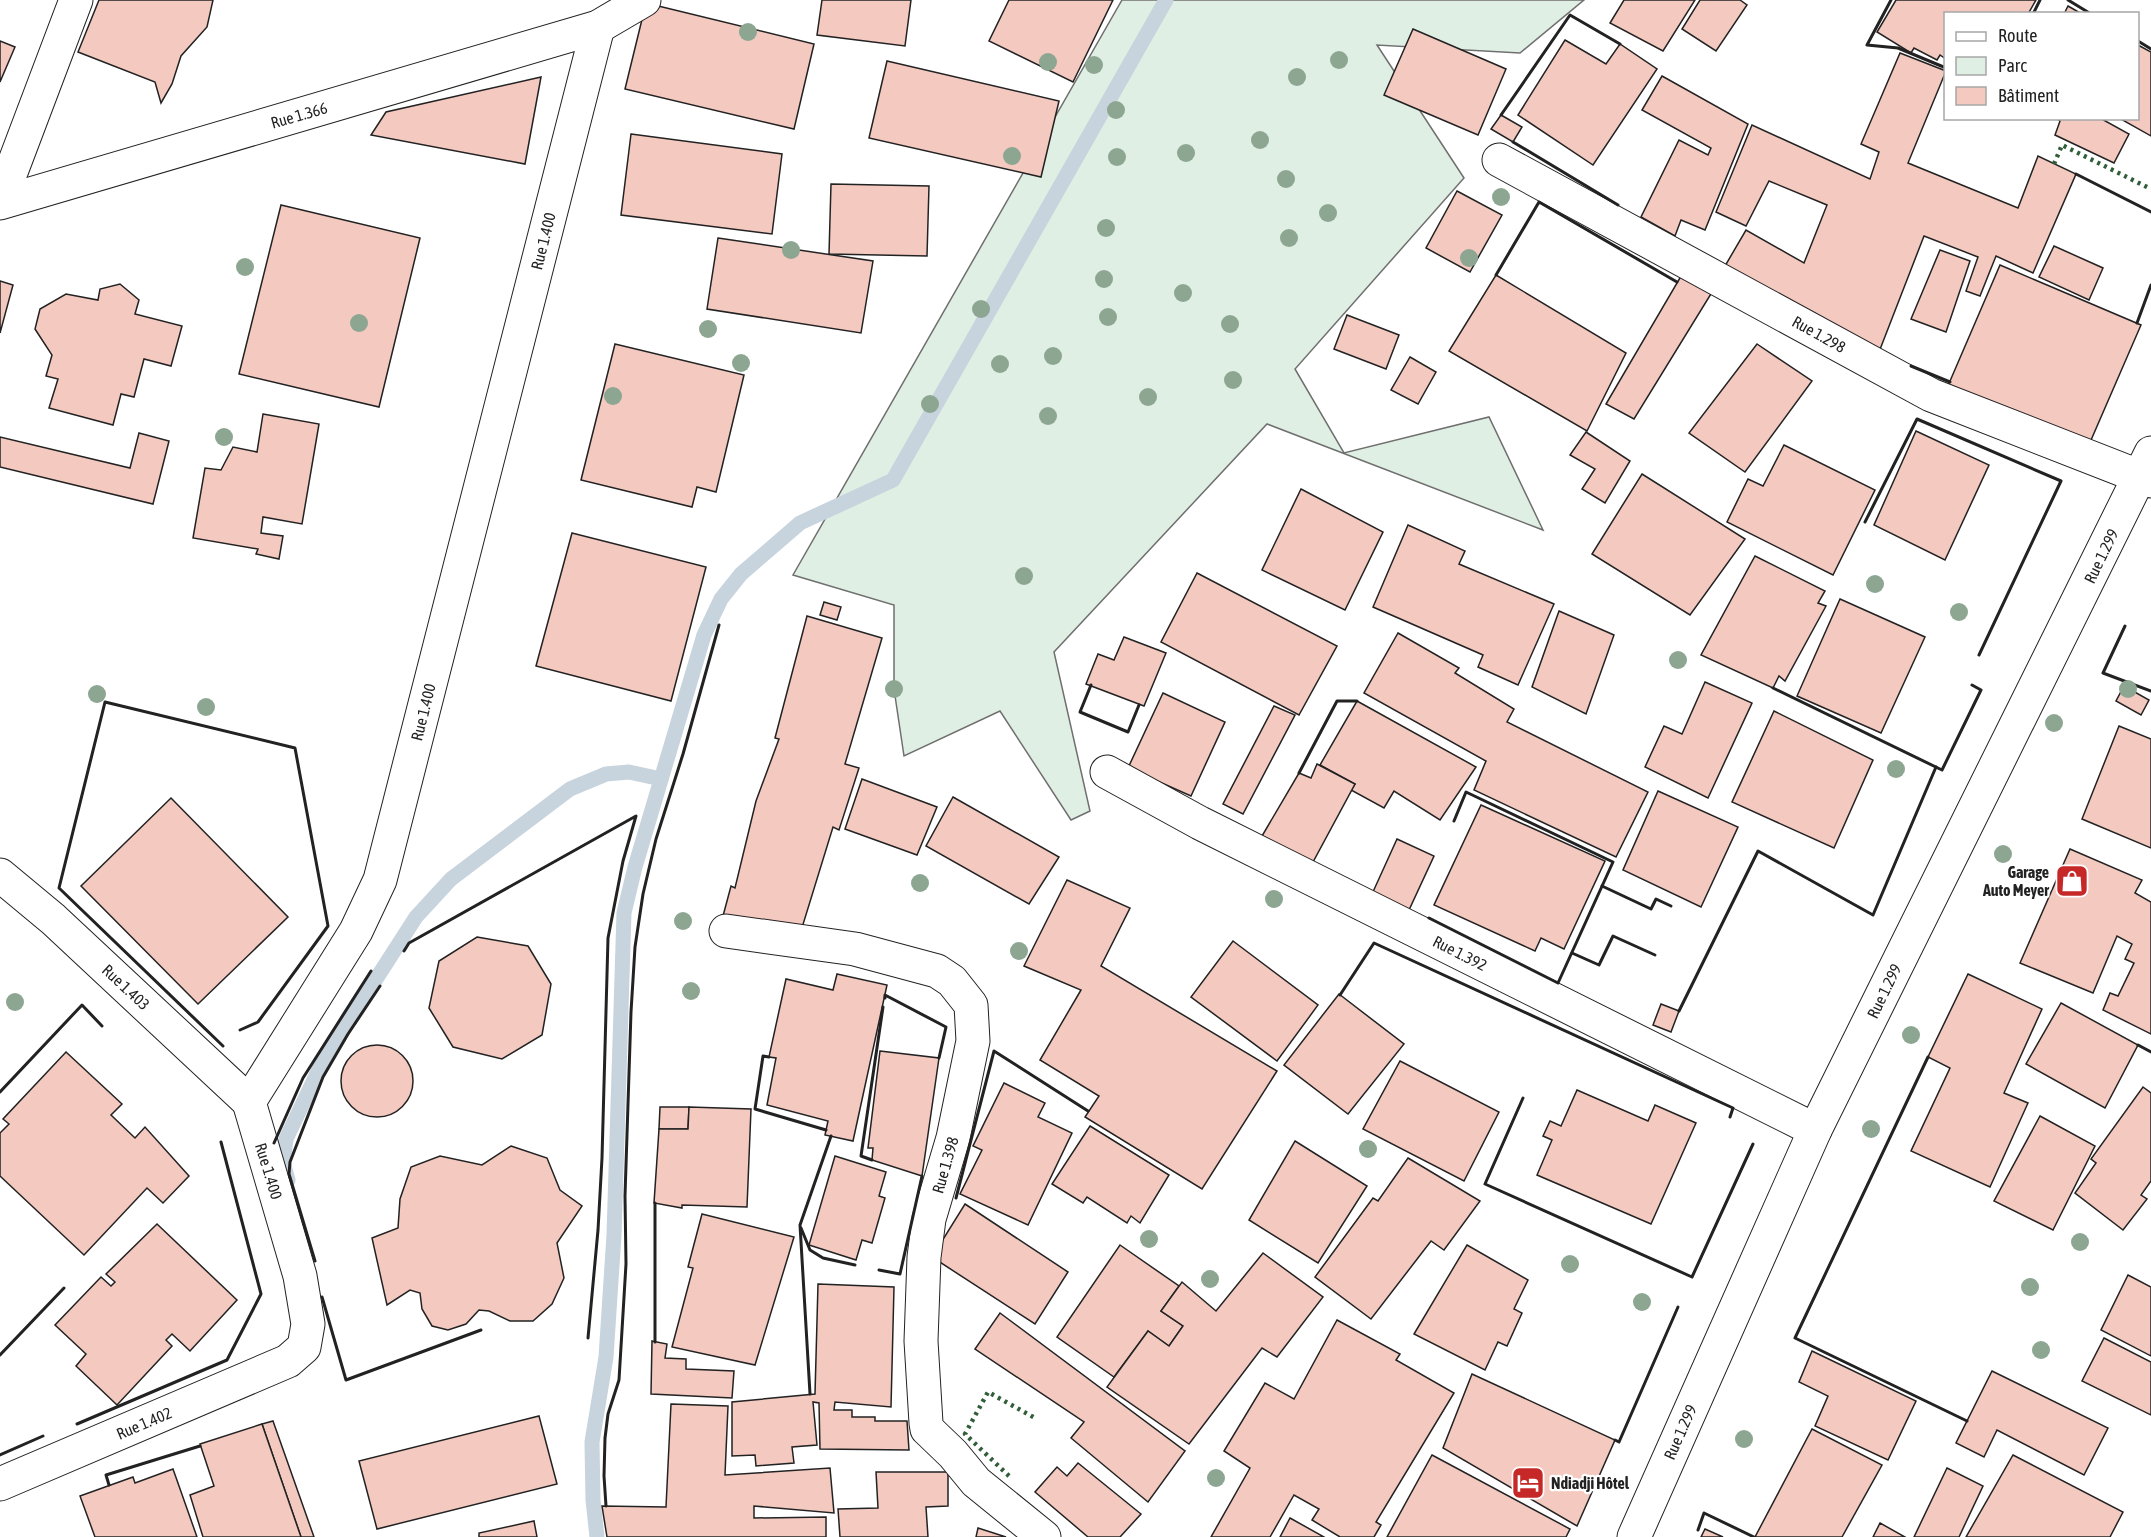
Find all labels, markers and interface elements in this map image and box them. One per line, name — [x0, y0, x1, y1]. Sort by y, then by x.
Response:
legend — [1944, 12, 2139, 120]
text: Route — [1998, 25, 2037, 46]
text: Parc — [1998, 55, 2027, 76]
text: Bâtiment — [1998, 85, 2059, 106]
street label: Rue 1.366 — [269, 98, 329, 132]
street label: Rue 1.400 — [527, 211, 559, 271]
street label: Rue 1.298 — [1789, 312, 1849, 356]
street label: Rue 1.299 — [2080, 526, 2122, 586]
street label: Rue 1.400 — [407, 682, 439, 742]
place label: Garage Auto Meyer — [1982, 863, 2049, 899]
shop icon: Garage Auto Meyer — [2054, 863, 2090, 899]
street label: Rue 1.392 — [1430, 932, 1490, 974]
street label: Rue 1.403 — [99, 961, 153, 1013]
street label: Rue 1.299 — [1863, 961, 1905, 1021]
street label: Rue 1.398 — [928, 1135, 962, 1195]
street label: Rue 1.400 — [252, 1141, 286, 1201]
street label: Rue 1.299 — [1660, 1402, 1700, 1462]
street label: Rue 1.402 — [114, 1403, 174, 1443]
hotel icon: Ndiadji Hôtel — [1510, 1465, 1546, 1501]
place label: Ndiadji Hôtel — [1551, 1474, 1630, 1492]

